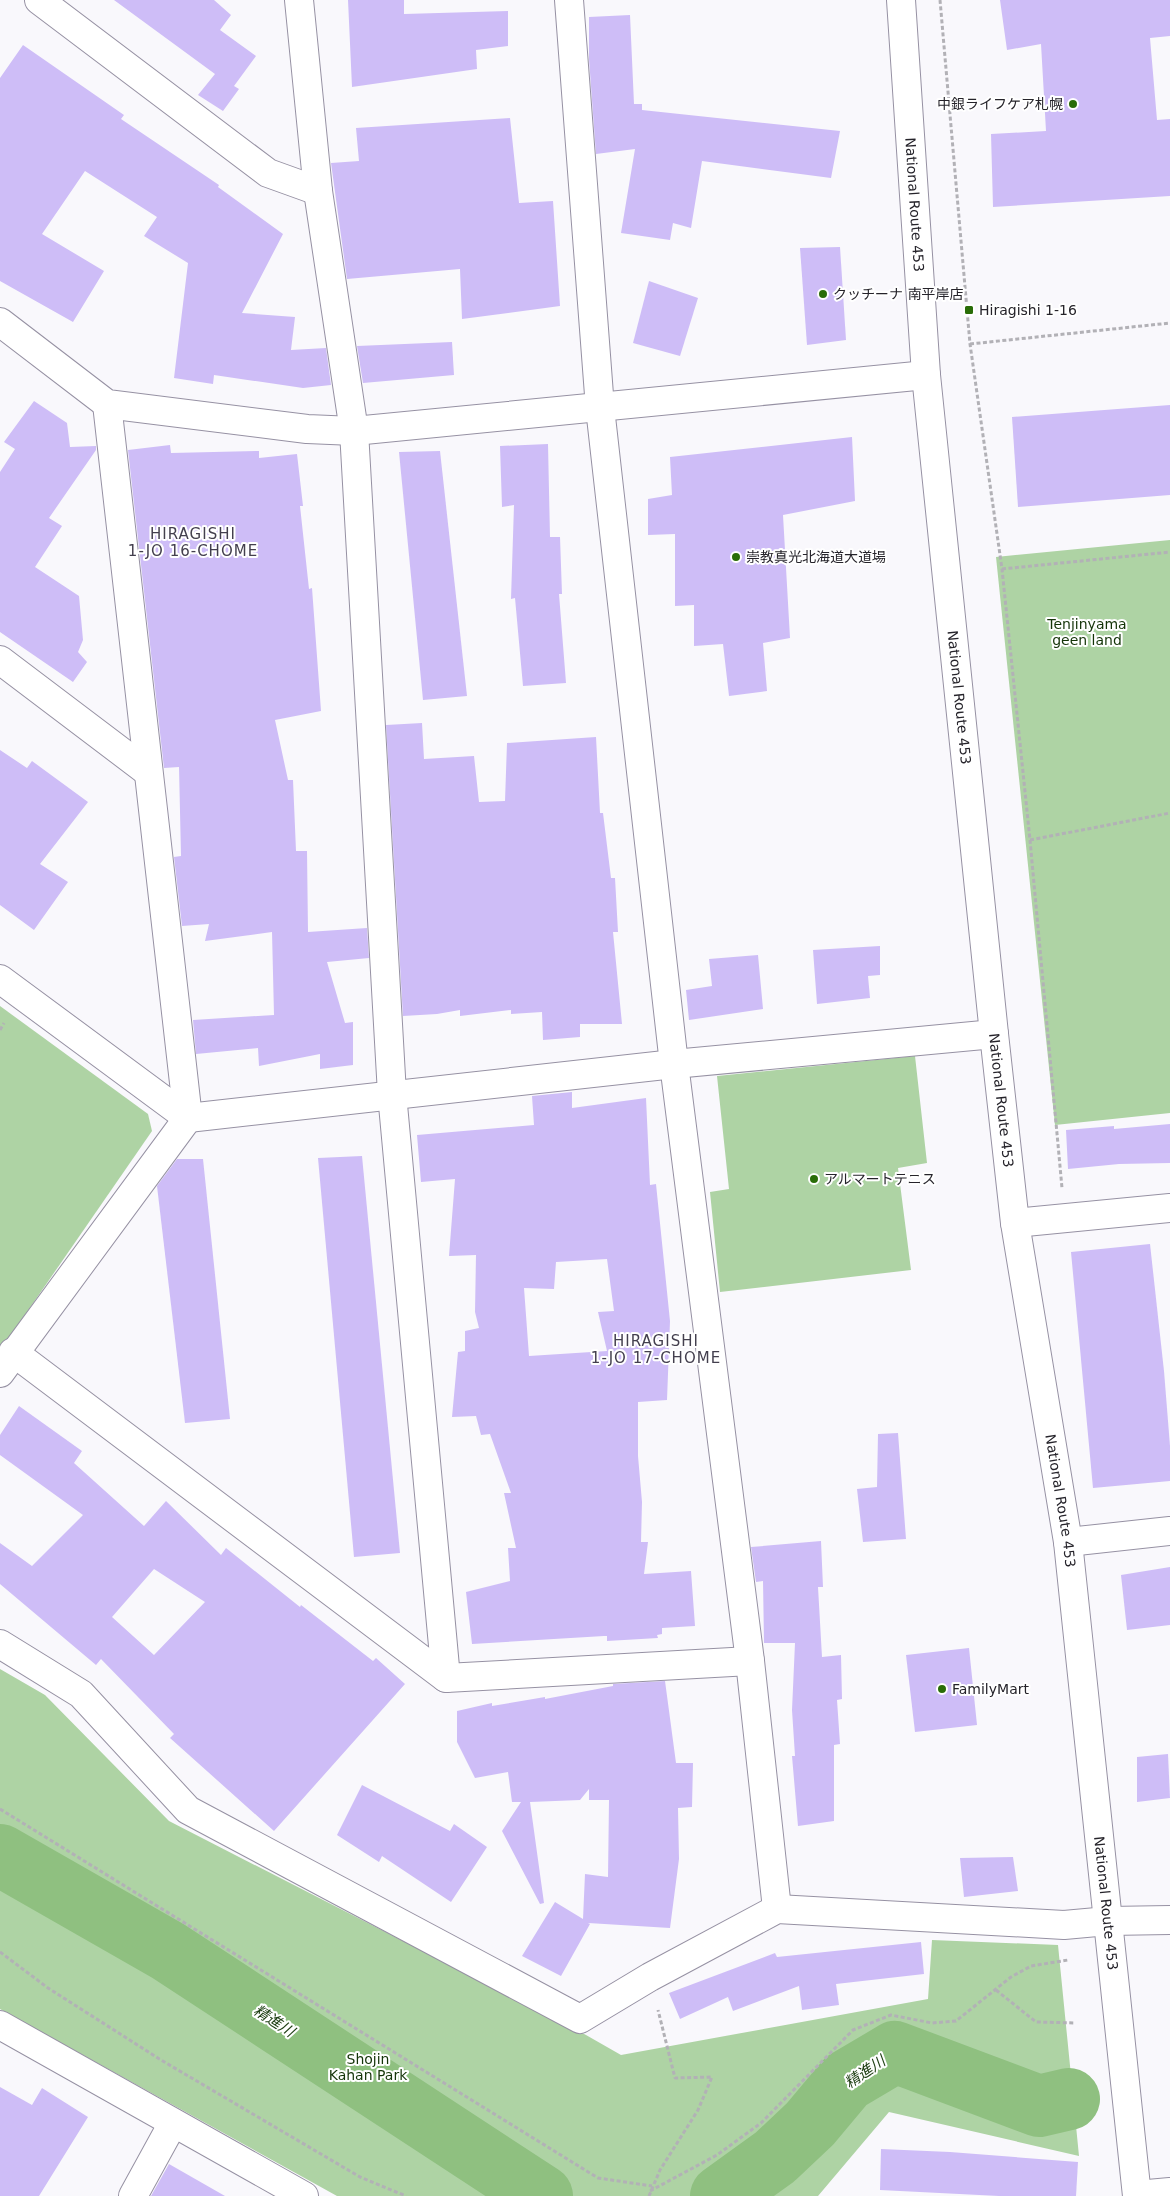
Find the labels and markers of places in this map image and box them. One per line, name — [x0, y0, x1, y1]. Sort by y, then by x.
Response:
place label: 中銀ライフケア札幌 — [937, 96, 1063, 112]
marker: 中銀ライフケア札幌 — [1067, 98, 1079, 110]
place label: クッチーナ 南平岸店 — [833, 286, 963, 302]
marker: クッチーナ 南平岸店 — [817, 288, 829, 300]
place label: Hiragishi 1-16 — [979, 302, 1077, 318]
marker: Hiragishi 1-16 — [963, 304, 975, 316]
place label: 崇教真光北海道大道場 — [746, 549, 886, 565]
marker: 崇教真光北海道大道場 — [730, 551, 742, 563]
place label: アルマートテニス — [824, 1171, 936, 1187]
marker: アルマートテニス — [808, 1173, 820, 1185]
place label: FamilyMart — [952, 1681, 1029, 1697]
marker: FamilyMart — [936, 1683, 948, 1695]

